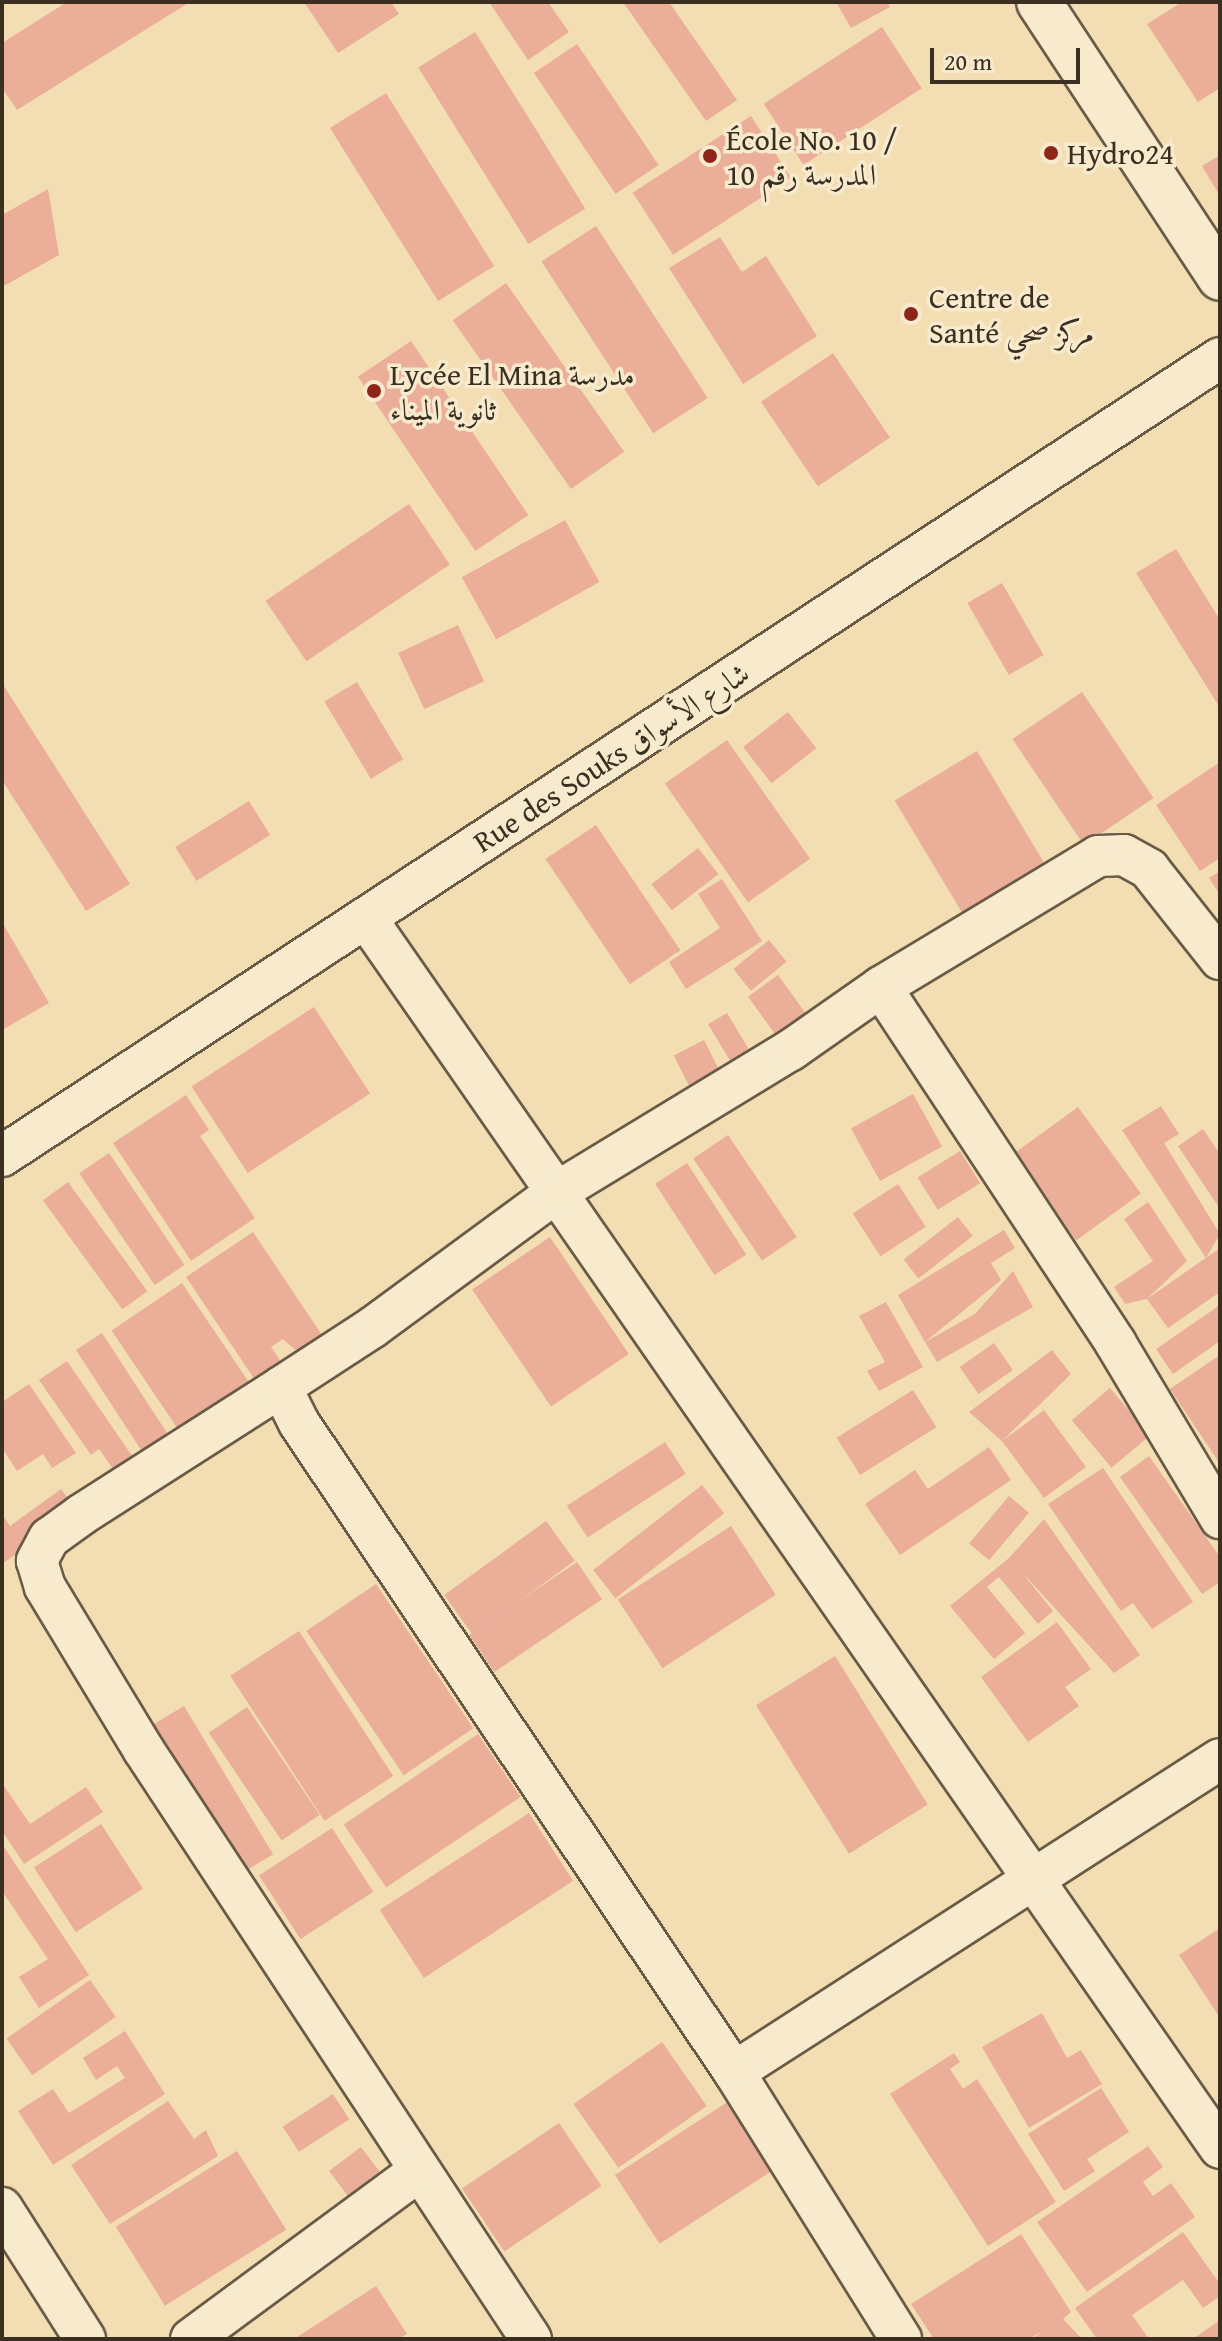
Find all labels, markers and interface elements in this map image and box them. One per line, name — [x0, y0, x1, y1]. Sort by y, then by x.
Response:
scale bar — [934, 32, 1084, 82]
text: 20 m — [944, 44, 992, 79]
place label: École No. 10 / المدرسة رقم 10 — [726, 121, 897, 192]
place label: Hydro24 — [1067, 135, 1174, 171]
marker: Hydro24 — [1042, 144, 1060, 162]
marker: École No. 10 / المدرسة رقم 10 — [701, 147, 719, 165]
place label: Centre de Santé مركز صحي — [929, 279, 1094, 350]
marker: Centre de Santé مركز صحي — [900, 303, 922, 325]
place label: Lycée El Mina مدرسة ثانوية الميناء — [390, 356, 635, 426]
marker: Lycée El Mina مدرسة ثانوية الميناء — [365, 382, 383, 400]
street label: Rue des Souks شارع الأسواق — [466, 654, 756, 860]

